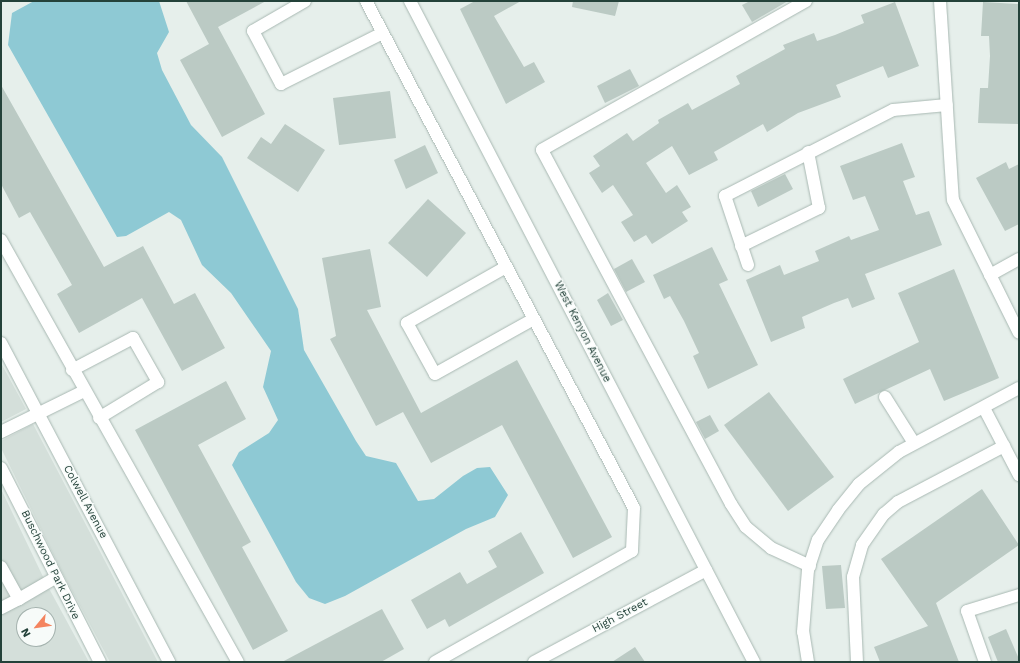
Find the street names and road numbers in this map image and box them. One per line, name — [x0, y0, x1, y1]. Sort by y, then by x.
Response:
street label: West Kenyon Avenue — [551, 279, 613, 385]
street label: Colwell Avenue — [60, 463, 110, 541]
street label: Buschwood Park Drive — [18, 508, 82, 622]
street label: High Street — [590, 596, 650, 636]

